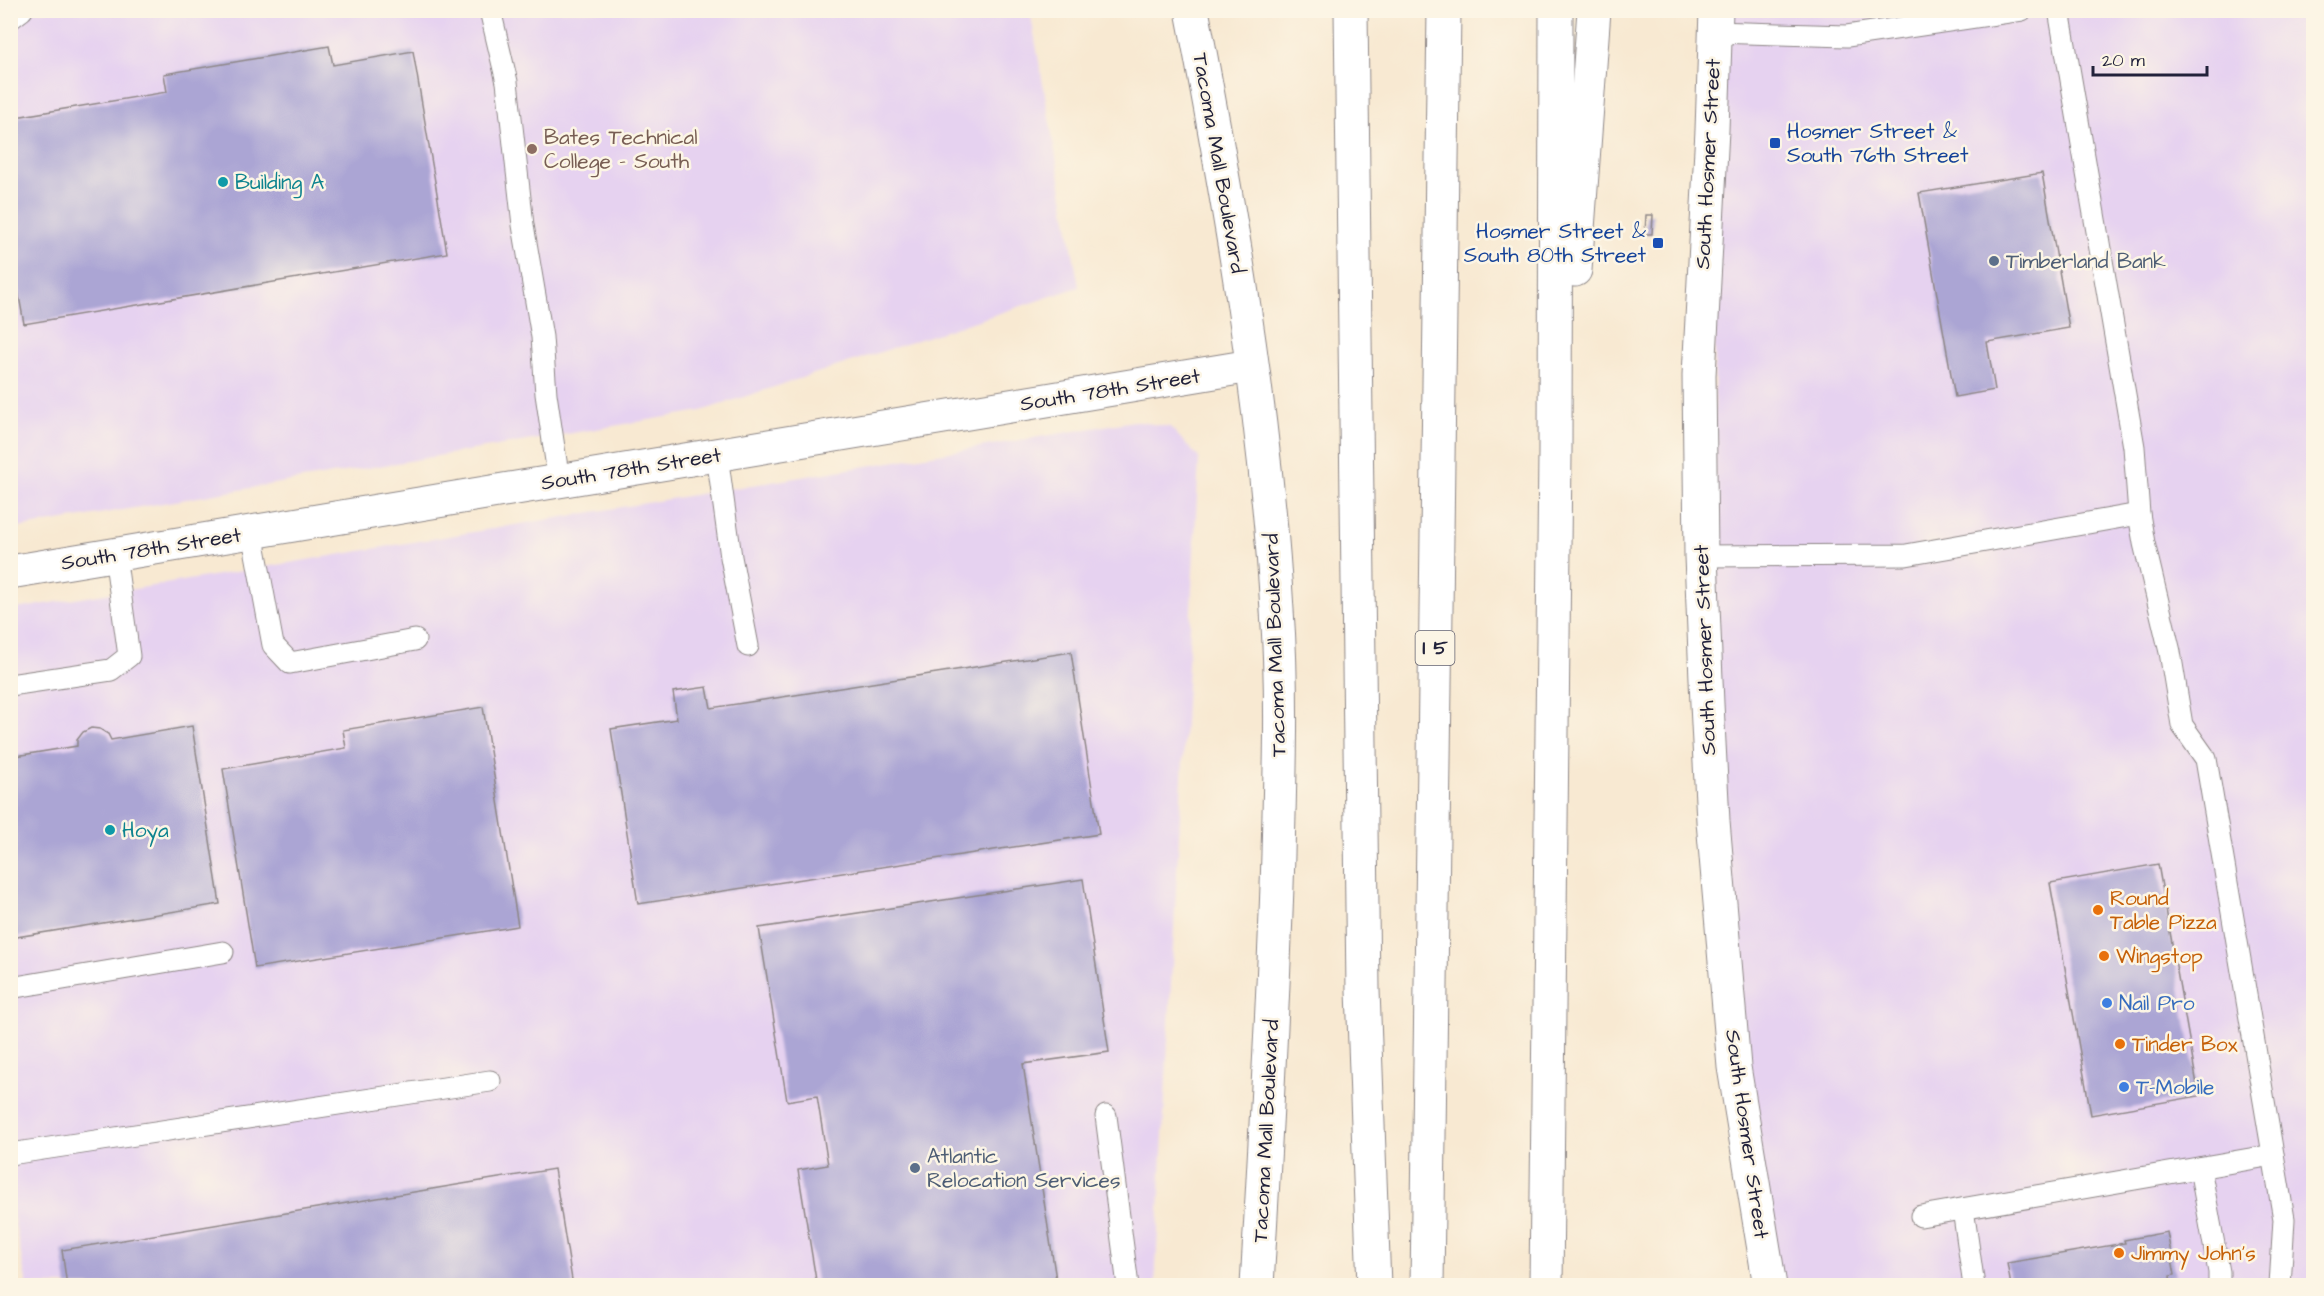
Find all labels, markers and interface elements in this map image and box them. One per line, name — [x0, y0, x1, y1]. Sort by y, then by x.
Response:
scale bar — [2093, 39, 2207, 77]
text: 20 m — [2102, 48, 2145, 73]
street label: Tacoma Mall Boulevard — [1185, 50, 1253, 276]
street label: South Hosmer Street — [1688, 57, 1728, 270]
place label: Hosmer Street & South 76th Street — [1787, 117, 1969, 170]
place label: Bates Technical College - South — [544, 123, 698, 178]
marker: Hosmer Street & South 76th Street — [1768, 136, 1782, 150]
marker: Bates Technical College - South — [525, 142, 539, 156]
place label: Building A — [235, 168, 325, 199]
marker: Building A — [216, 175, 230, 189]
place label: Hosmer Street & South 80th Street — [1464, 217, 1647, 270]
marker: Hosmer Street & South 80th Street — [1651, 236, 1665, 250]
place label: Timberland Bank — [2006, 247, 2166, 276]
marker: Timberland Bank — [1987, 254, 2001, 268]
street label: South 78th Street — [1018, 361, 1203, 419]
street label: South 78th Street — [539, 440, 724, 498]
street label: South 78th Street — [59, 520, 244, 578]
street label: Tacoma Mall Boulevard — [1257, 533, 1293, 757]
street label: South Hosmer Street — [1687, 544, 1723, 756]
road number: I 5 — [1416, 631, 1454, 665]
place label: Hoya — [122, 816, 169, 847]
marker: Hoya — [103, 823, 117, 837]
place label: Round Table Pizza — [2110, 884, 2217, 937]
marker: Round Table Pizza — [2091, 903, 2105, 917]
place label: Wingstop — [2116, 942, 2203, 973]
marker: Wingstop — [2097, 949, 2111, 963]
place label: Nail Pro — [2119, 989, 2195, 1018]
marker: Nail Pro — [2100, 996, 2114, 1010]
street label: Tacoma Mall Boulevard — [1246, 1018, 1286, 1243]
street label: South Hosmer Street — [1718, 1028, 1776, 1241]
place label: Tinder Box — [2132, 1030, 2238, 1059]
marker: Tinder Box — [2113, 1037, 2127, 1051]
place label: T-Mobile — [2136, 1073, 2214, 1102]
marker: T-Mobile — [2117, 1080, 2131, 1094]
place label: Atlantic Relocation Services — [927, 1142, 1121, 1195]
marker: Atlantic Relocation Services — [908, 1161, 922, 1175]
place label: Jimmy John's — [2131, 1239, 2256, 1270]
marker: Jimmy John's — [2112, 1246, 2126, 1260]

